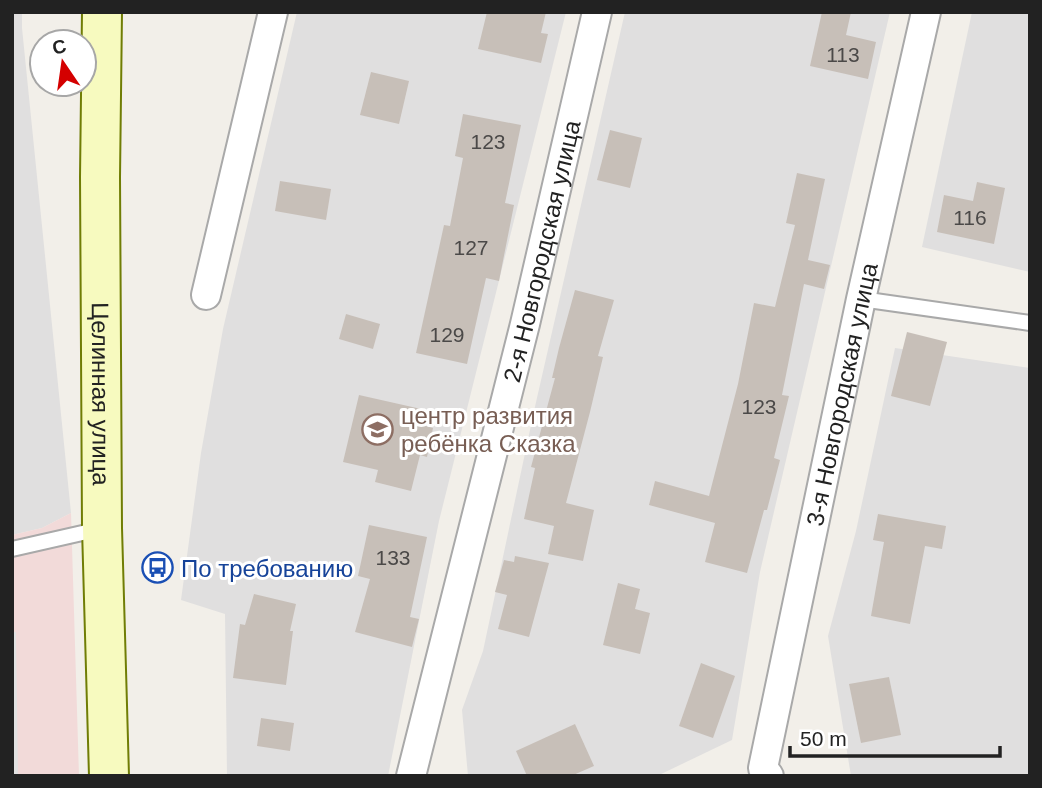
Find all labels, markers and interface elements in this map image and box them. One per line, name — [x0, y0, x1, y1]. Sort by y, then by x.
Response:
north arrow — [28, 28, 98, 98]
text: С — [50, 35, 69, 59]
house number: 113 — [826, 43, 860, 66]
street label: 2-я Новгородская улица — [497, 117, 585, 385]
house number: 123 — [470, 130, 506, 153]
house number: 116 — [953, 206, 987, 229]
house number: 127 — [453, 236, 489, 259]
street label: 3-я Новгородская улица — [800, 259, 882, 528]
street label: Целинная улица — [87, 302, 115, 486]
house number: 129 — [429, 323, 465, 346]
house number: 123 — [741, 395, 777, 418]
place label: центр развития ребёнка Сказка — [401, 402, 576, 457]
school or university icon: центр развития ребёнка Сказка — [361, 412, 395, 446]
house number: 133 — [375, 546, 411, 569]
bus stop icon: По требованию — [141, 551, 175, 585]
place label: По требованию — [181, 555, 353, 582]
scale bar — [790, 714, 1000, 758]
text: 50 m — [800, 727, 847, 750]

